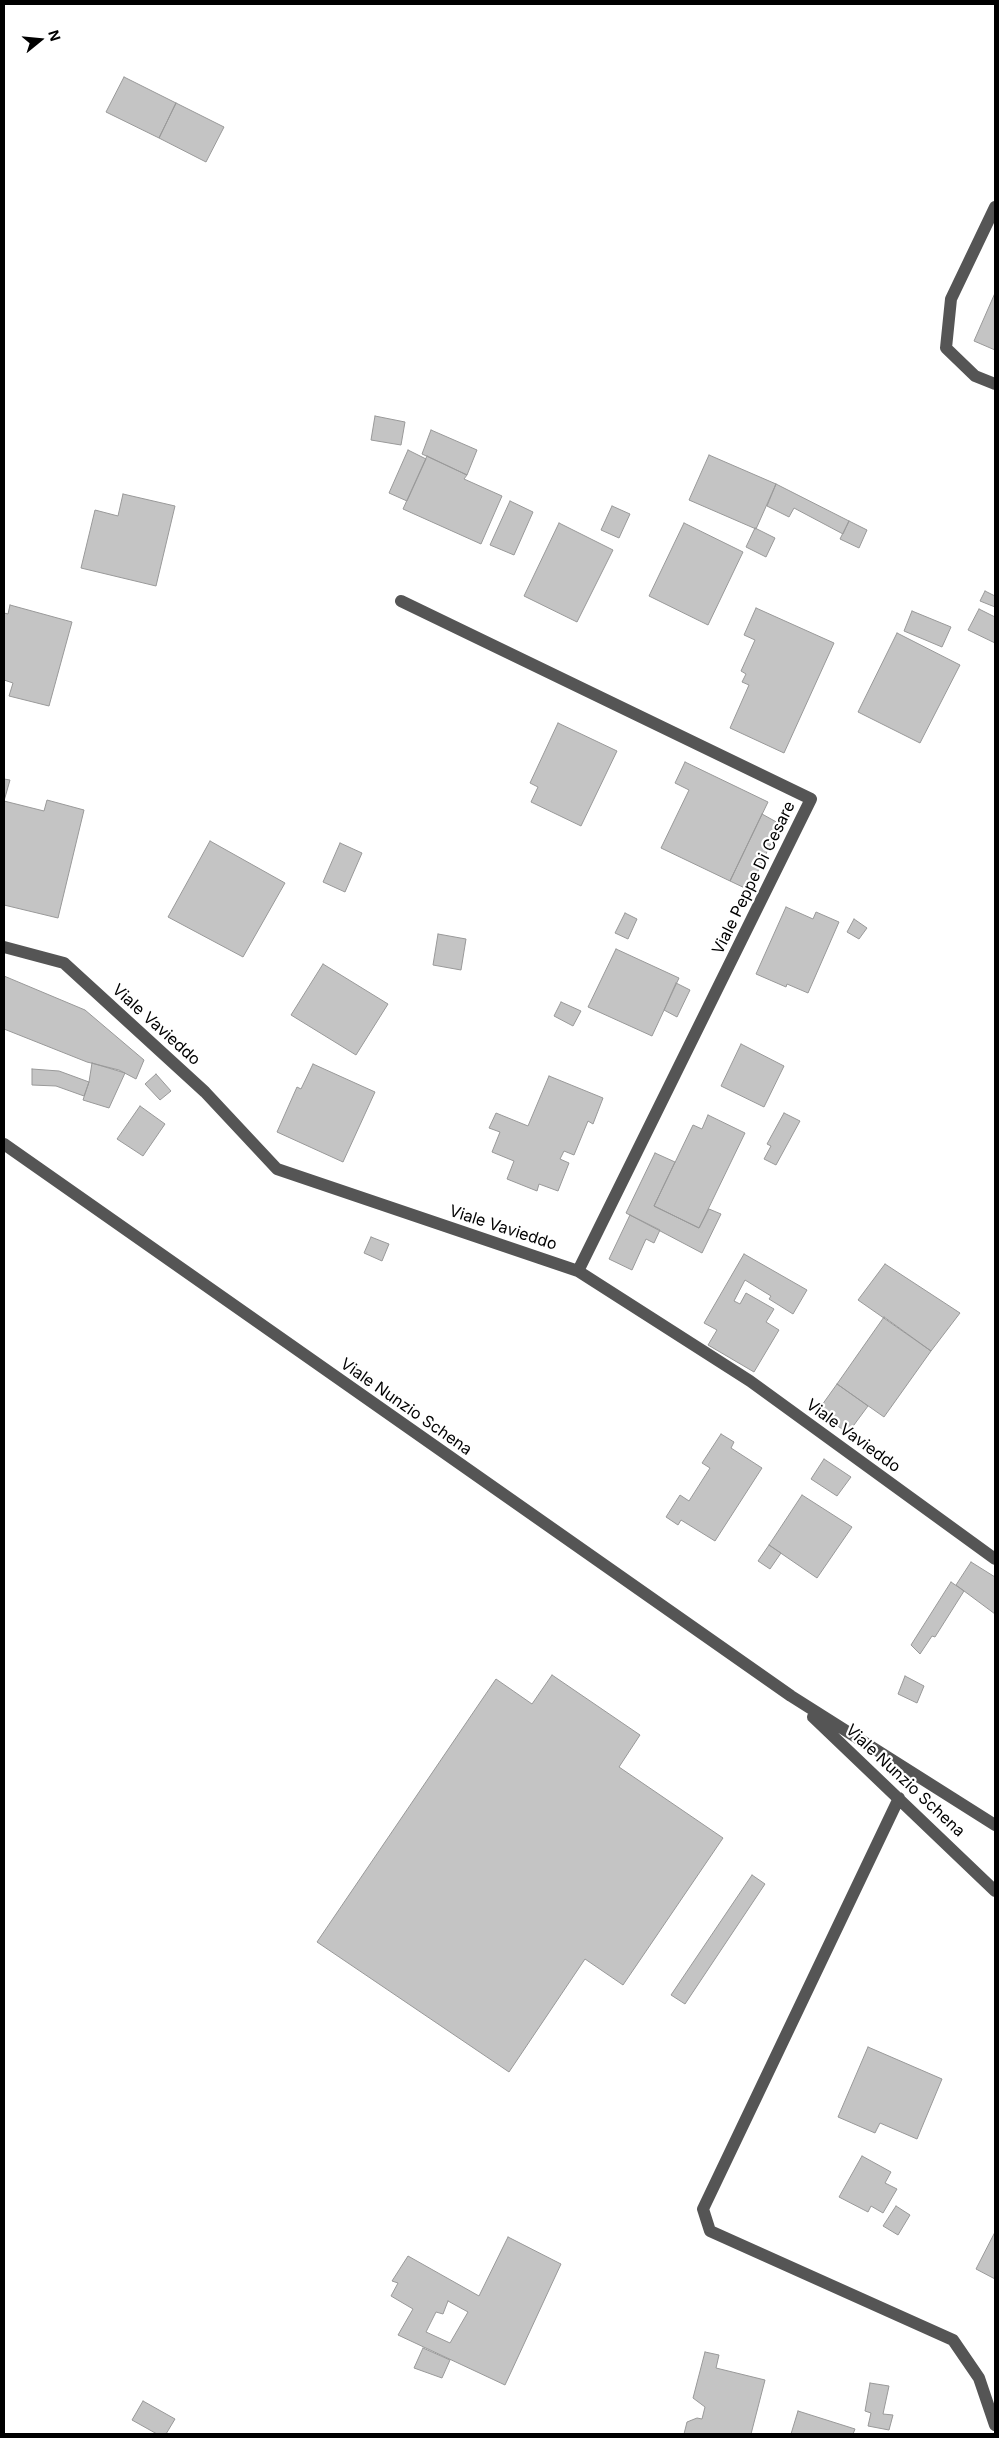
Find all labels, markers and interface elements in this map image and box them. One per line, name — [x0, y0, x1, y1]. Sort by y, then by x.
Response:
north arrow — [15, 15, 65, 65]
text: N — [45, 28, 65, 43]
street label: Viale Peppe Di Cesare — [709, 798, 799, 958]
street label: Viale Vavieddo — [108, 980, 204, 1070]
street label: Viale Vavieddo — [447, 1202, 559, 1254]
street label: Viale Nunzio Schena — [337, 1354, 475, 1460]
street label: Viale Vavieddo — [802, 1395, 904, 1477]
street label: Viale Nunzio Schena — [841, 1721, 969, 1841]

